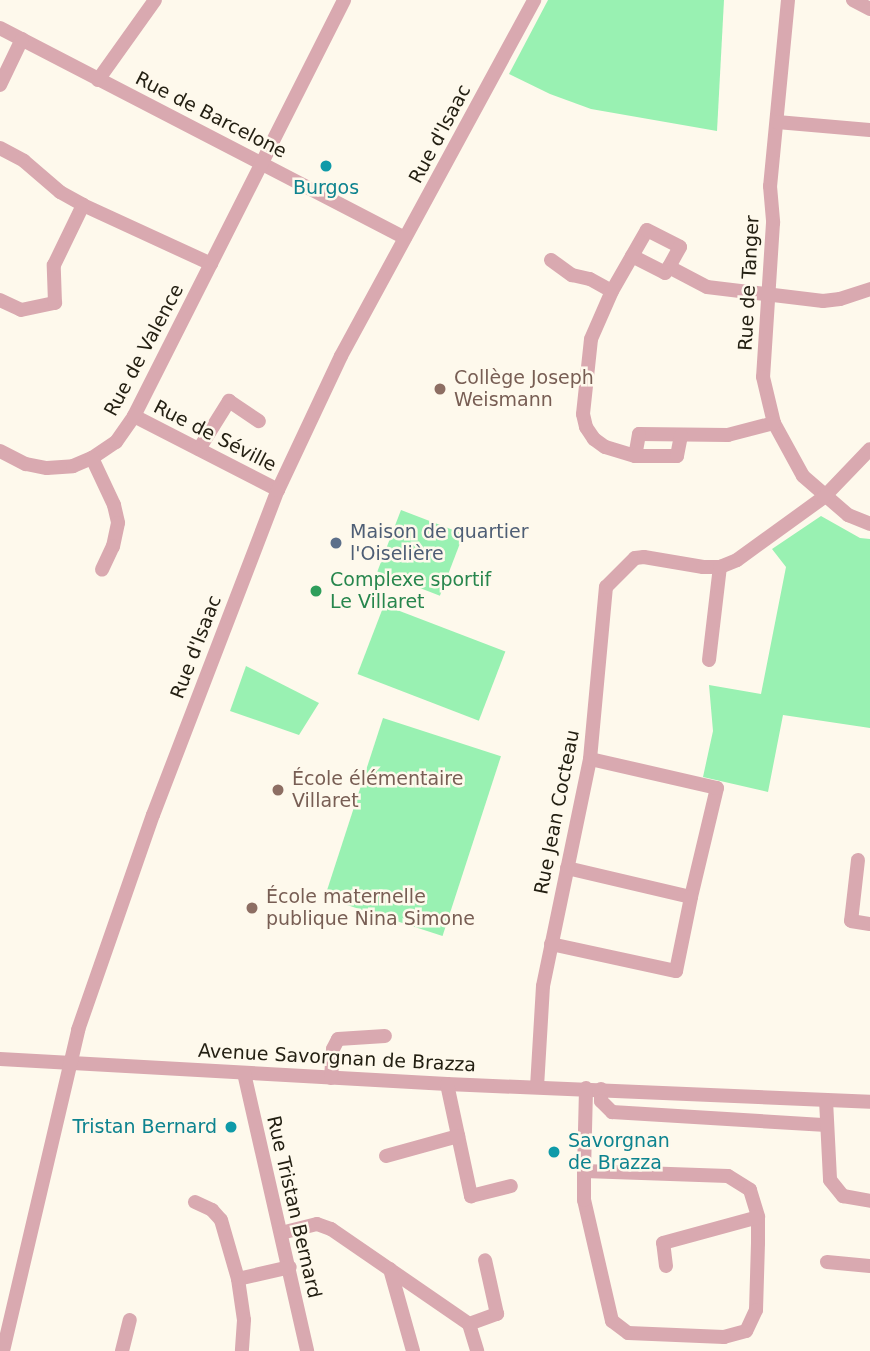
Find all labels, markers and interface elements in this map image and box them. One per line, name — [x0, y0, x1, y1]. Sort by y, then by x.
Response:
street label: Rue de Barcelone — [132, 67, 290, 163]
street label: Rue d'Isaac — [404, 81, 476, 187]
marker: Burgos — [318, 158, 334, 174]
place label: Burgos — [293, 177, 359, 199]
street label: Rue de Tanger — [734, 215, 764, 351]
street label: Rue de Valence — [100, 280, 188, 420]
place label: Collège Joseph Weismann — [454, 367, 594, 411]
marker: Collège Joseph Weismann — [432, 381, 448, 397]
street label: Rue de Séville — [150, 395, 280, 477]
place label: Maison de quartier l'Oiselière — [350, 521, 528, 565]
marker: Maison de quartier l'Oiselière — [328, 535, 344, 551]
place label: Complexe sportif Le Villaret — [330, 569, 491, 613]
marker: Complexe sportif Le Villaret — [308, 583, 324, 599]
street label: Rue d'Isaac — [166, 592, 226, 702]
street label: Rue Jean Cocteau — [530, 728, 584, 896]
place label: École élémentaire Villaret — [292, 768, 463, 812]
marker: École élémentaire Villaret — [270, 782, 286, 798]
place label: École maternelle publique Nina Simone — [266, 886, 475, 930]
marker: École maternelle publique Nina Simone — [244, 900, 260, 916]
street label: Avenue Savorgnan de Brazza — [197, 1039, 477, 1077]
street label: Rue Tristan Bernard — [262, 1114, 326, 1300]
place label: Tristan Bernard — [73, 1116, 217, 1138]
marker: Tristan Bernard — [223, 1119, 239, 1135]
place label: Savorgnan de Brazza — [568, 1130, 670, 1174]
marker: Savorgnan de Brazza — [546, 1144, 562, 1160]

